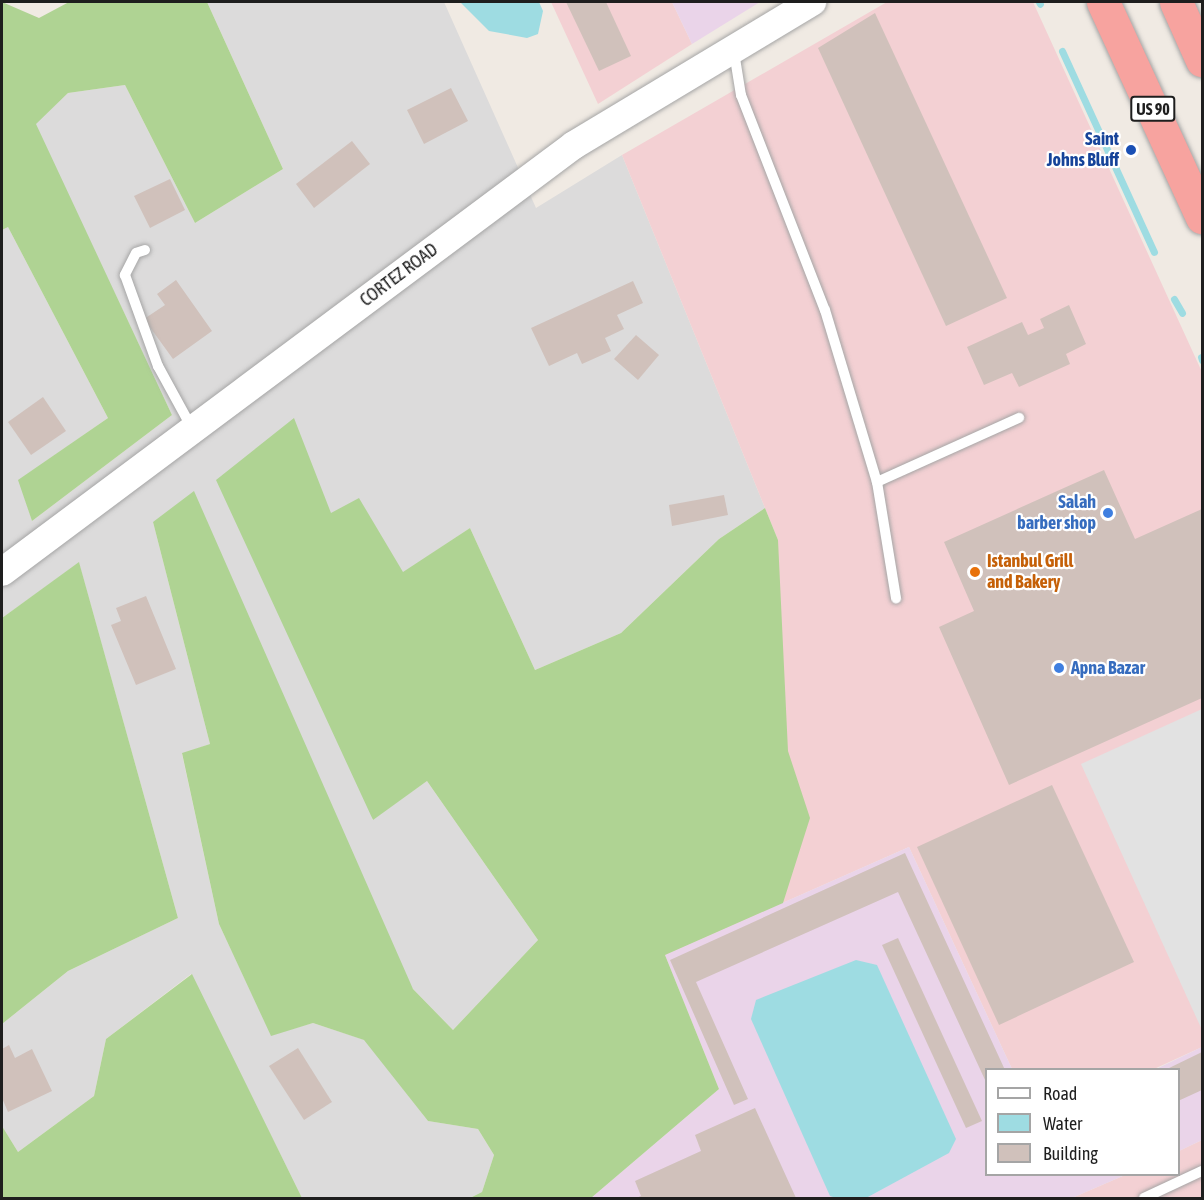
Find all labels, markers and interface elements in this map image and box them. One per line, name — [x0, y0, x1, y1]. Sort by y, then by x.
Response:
road number: US 90 — [1129, 96, 1177, 122]
place label: Saint Johns Bluff — [1047, 129, 1119, 172]
marker: Saint Johns Bluff — [1124, 143, 1138, 157]
street label: CORTEZ ROAD — [356, 239, 442, 311]
place label: Salah barber shop — [1017, 492, 1096, 534]
marker: Salah barber shop — [1101, 506, 1115, 520]
place label: Istanbul Grill and Bakery — [987, 551, 1073, 594]
marker: Istanbul Grill and Bakery — [968, 565, 982, 579]
place label: Apna Bazar — [1071, 657, 1145, 679]
marker: Apna Bazar — [1052, 661, 1066, 675]
legend — [985, 1068, 1180, 1176]
text: Road — [1043, 1083, 1077, 1104]
text: Water — [1043, 1113, 1082, 1134]
text: Building — [1043, 1143, 1098, 1164]

